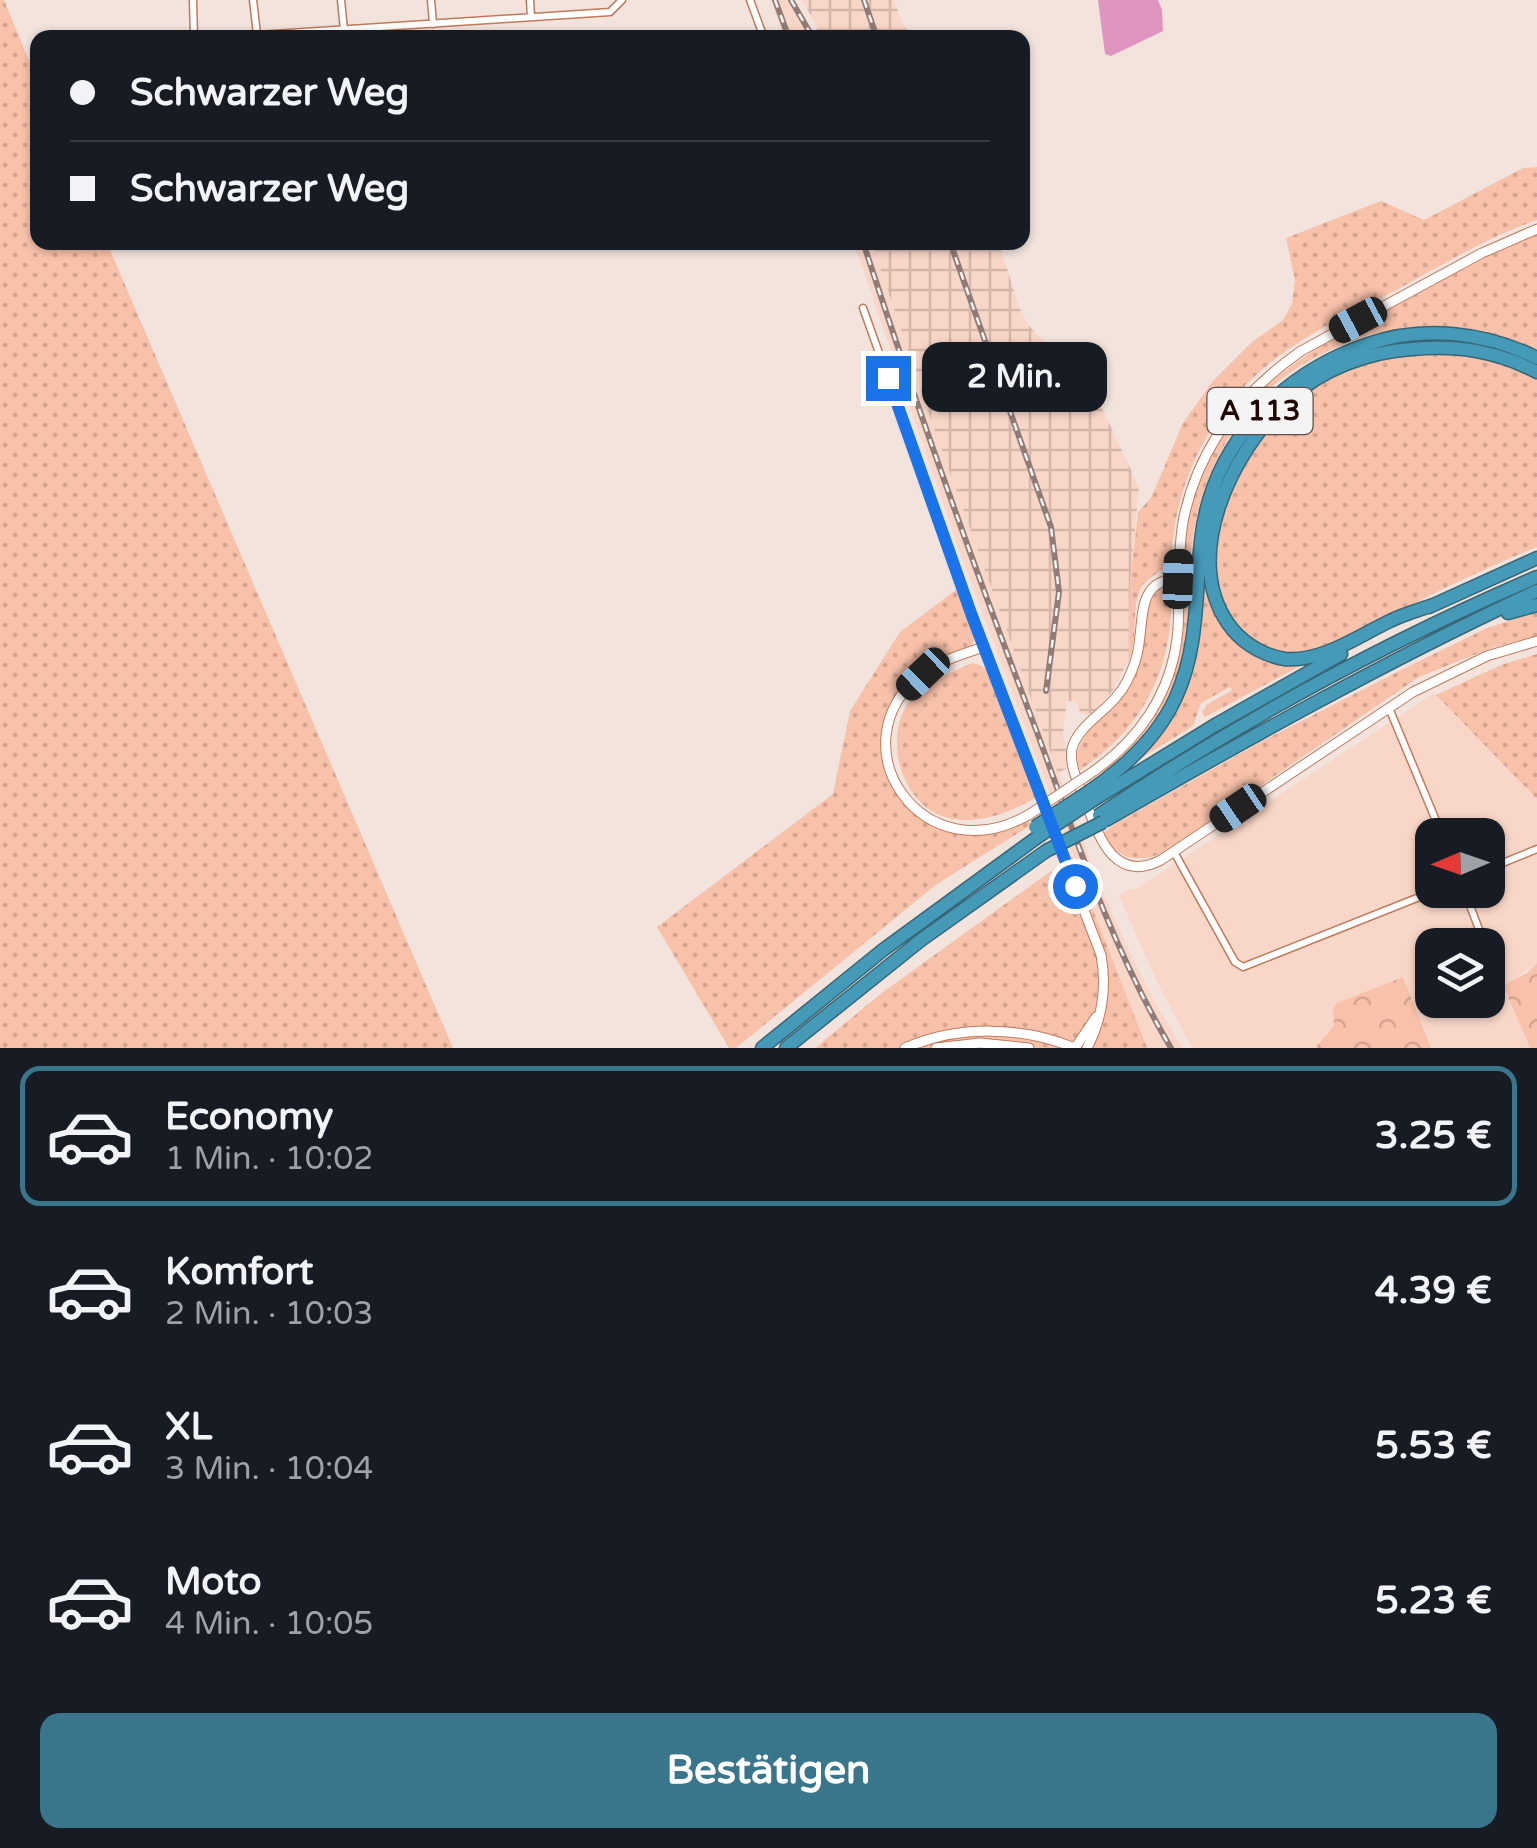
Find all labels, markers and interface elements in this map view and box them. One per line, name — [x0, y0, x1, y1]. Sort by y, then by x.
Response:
text: Schwarzer Weg — [130, 70, 409, 116]
text: Schwarzer Weg — [130, 166, 409, 212]
car — [1324, 293, 1392, 347]
callout: 2 Min. — [923, 343, 1108, 413]
route end — [866, 356, 911, 401]
text: 2 Min. — [967, 358, 1062, 396]
road number: A 113 — [1208, 388, 1312, 434]
car — [1162, 548, 1194, 610]
car — [891, 642, 955, 706]
car — [1205, 779, 1271, 837]
north arrow — [1415, 818, 1505, 908]
map controls — [1415, 818, 1505, 1018]
route start — [1053, 864, 1098, 909]
button: layers — [1415, 928, 1505, 1018]
icon: car — [45, 1091, 135, 1181]
text: Economy — [165, 1094, 333, 1140]
text: 3.25 € — [1375, 1113, 1492, 1159]
text: 1 Min. · 10:02 — [165, 1140, 373, 1178]
icon: car — [45, 1246, 135, 1336]
text: Komfort — [165, 1249, 314, 1295]
text: 4.39 € — [1375, 1268, 1492, 1314]
text: 2 Min. · 10:03 — [165, 1295, 373, 1333]
icon: car — [45, 1401, 135, 1491]
text: XL — [165, 1404, 212, 1450]
text: 5.53 € — [1375, 1423, 1492, 1469]
text: 3 Min. · 10:04 — [165, 1450, 373, 1488]
icon: car — [45, 1556, 135, 1646]
text: Moto — [165, 1559, 261, 1605]
text: 5.23 € — [1375, 1578, 1492, 1624]
text: 4 Min. · 10:05 — [165, 1605, 373, 1643]
button: Bestätigen — [40, 1713, 1497, 1828]

